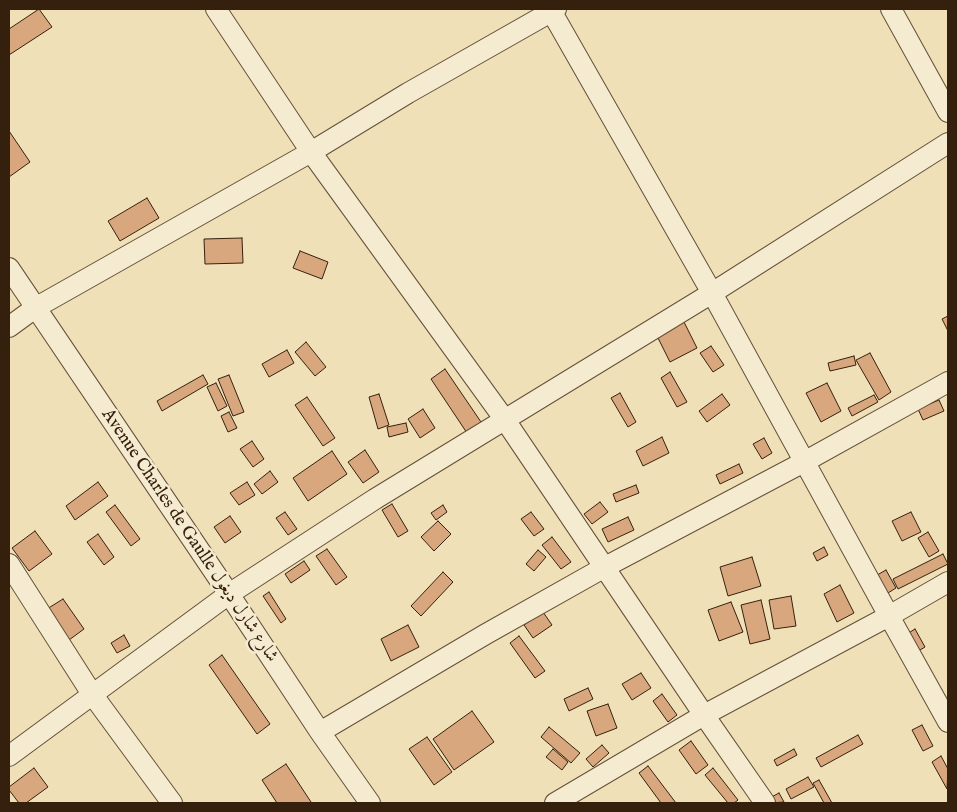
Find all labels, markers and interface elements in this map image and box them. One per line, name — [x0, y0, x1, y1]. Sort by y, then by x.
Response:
street label: Avenue Charles de Gaulle شارع شارل ديغول — [96, 405, 282, 667]

